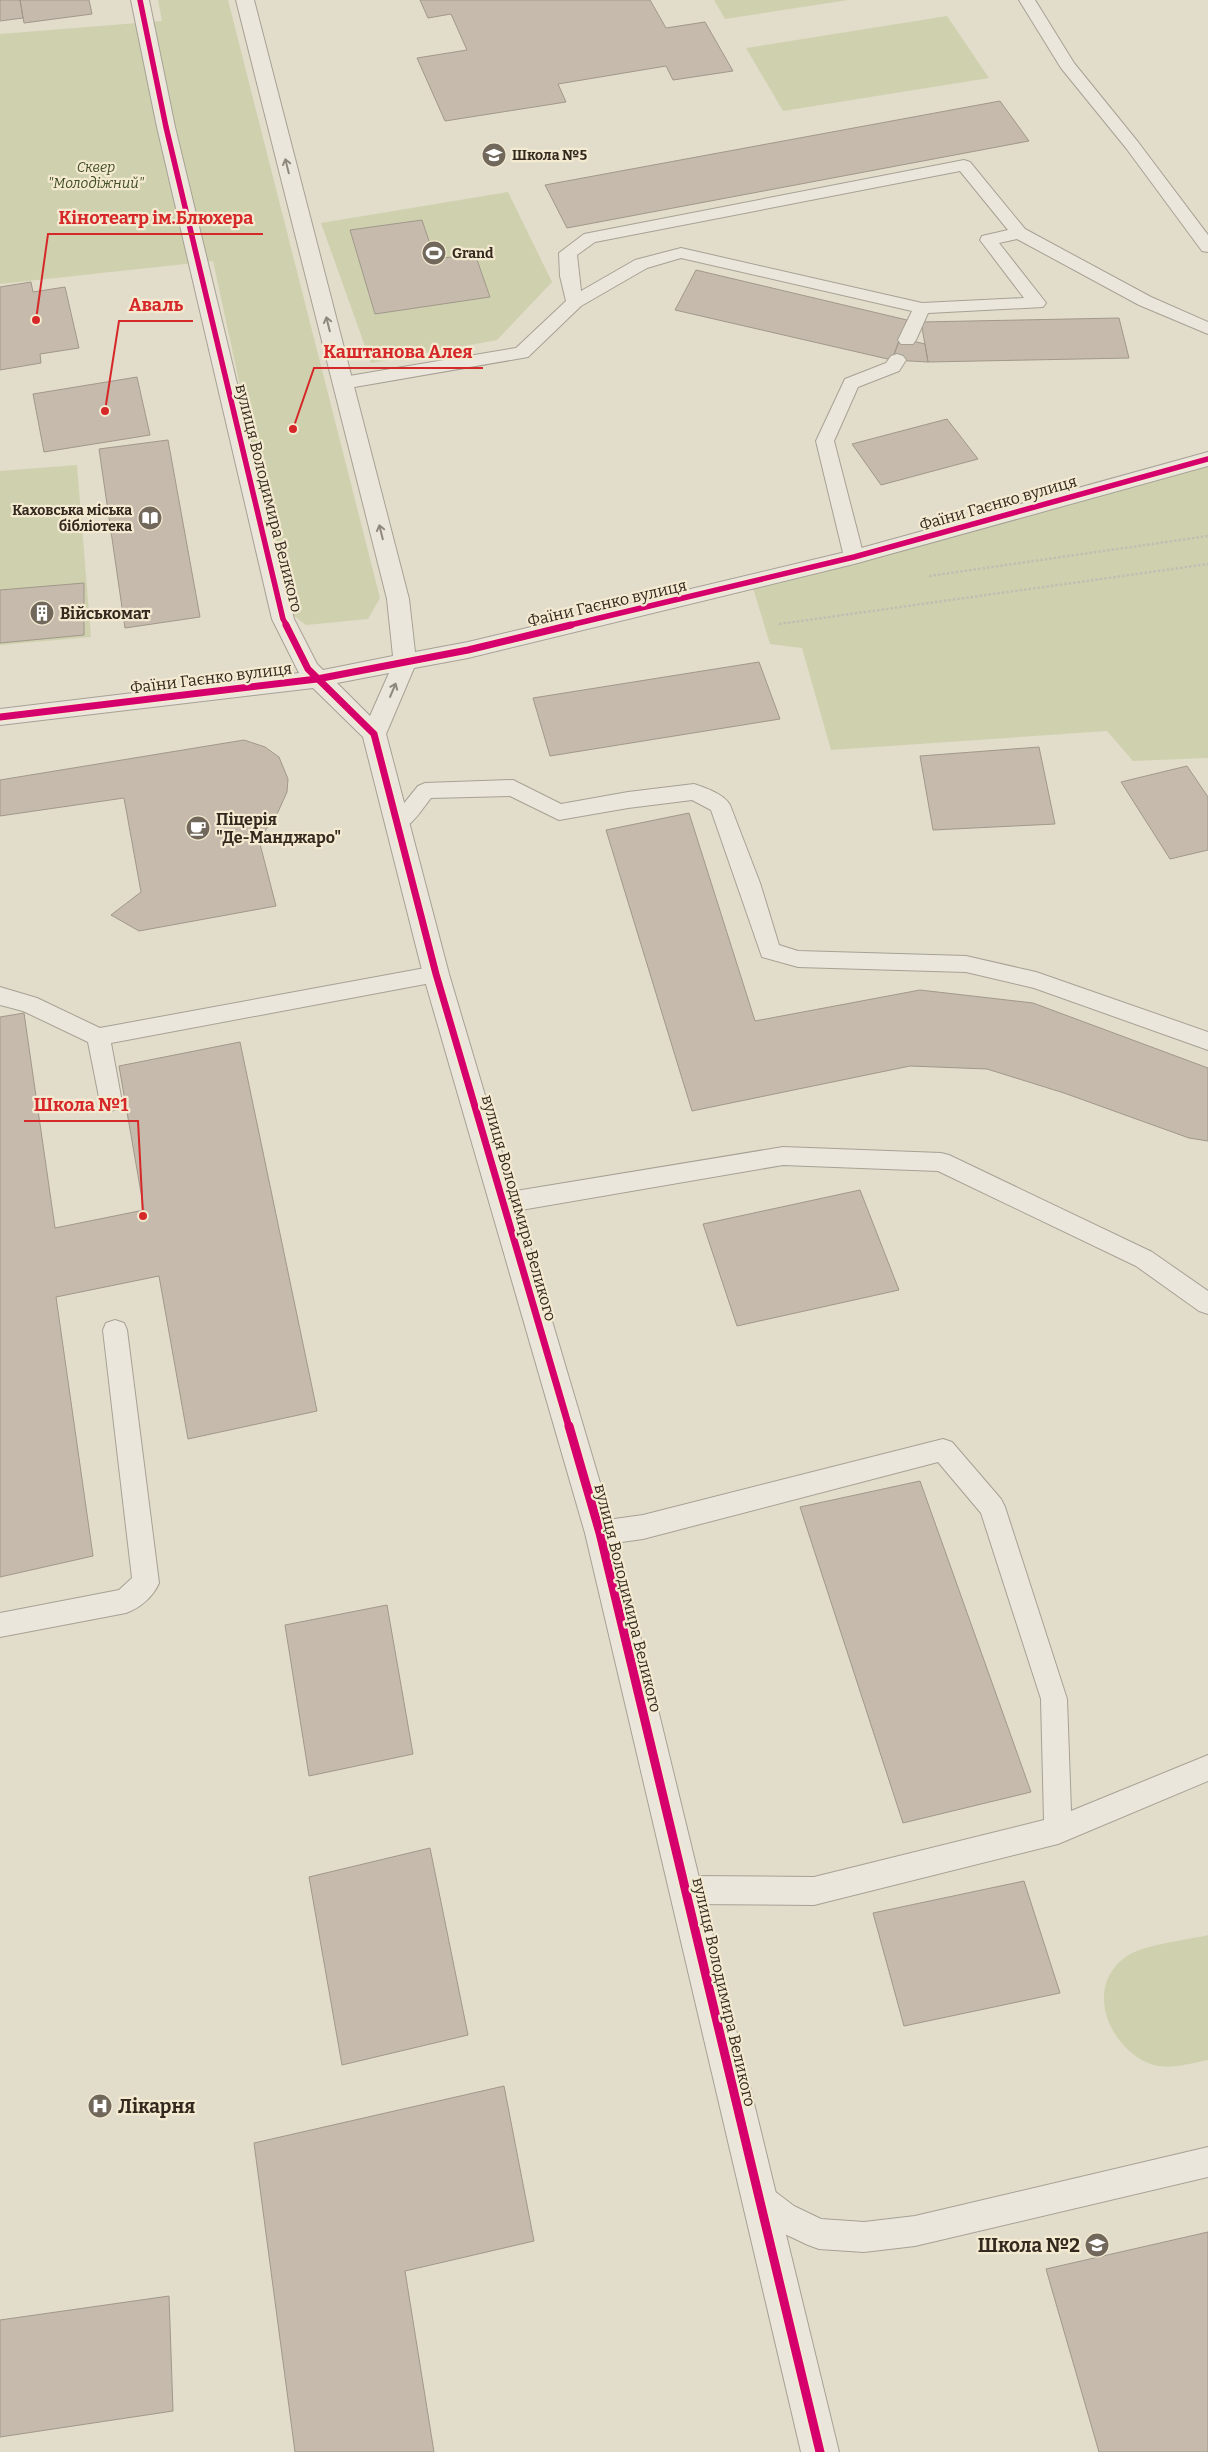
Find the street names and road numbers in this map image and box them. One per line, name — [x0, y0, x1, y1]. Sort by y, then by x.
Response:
street label: вулиця Володимира Великого — [231, 382, 307, 614]
street label: Фаїни Гаєнко вулиця — [917, 471, 1079, 535]
street label: Фаїни Гаєнко вулиця — [525, 575, 689, 631]
street label: Фаїни Гаєнко вулиця — [129, 659, 293, 697]
street label: вулиця Володимира Великого — [478, 1093, 560, 1323]
street label: вулиця Володимира Великого — [590, 1482, 666, 1714]
street label: вулиця Володимира Великого — [688, 1876, 760, 2108]

